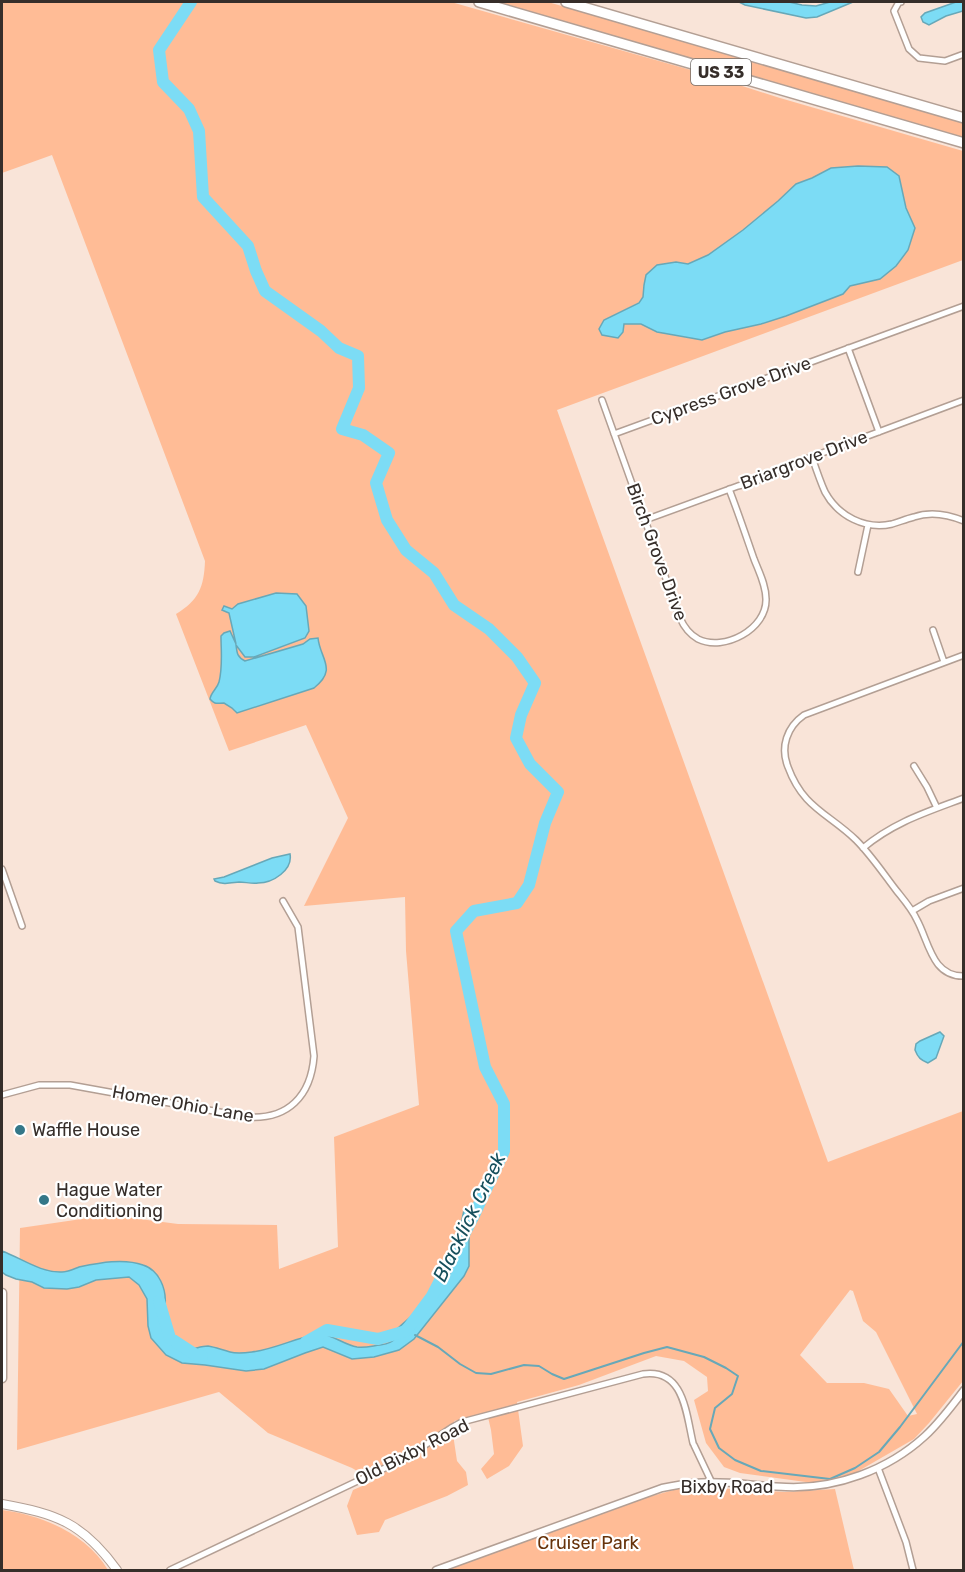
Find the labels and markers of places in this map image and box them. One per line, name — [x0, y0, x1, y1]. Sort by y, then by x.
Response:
place label: Waffle House — [32, 1119, 140, 1141]
marker: Waffle House — [13, 1123, 27, 1137]
place label: Hague Water Conditioning — [56, 1179, 163, 1222]
marker: Hague Water Conditioning — [37, 1193, 51, 1207]

